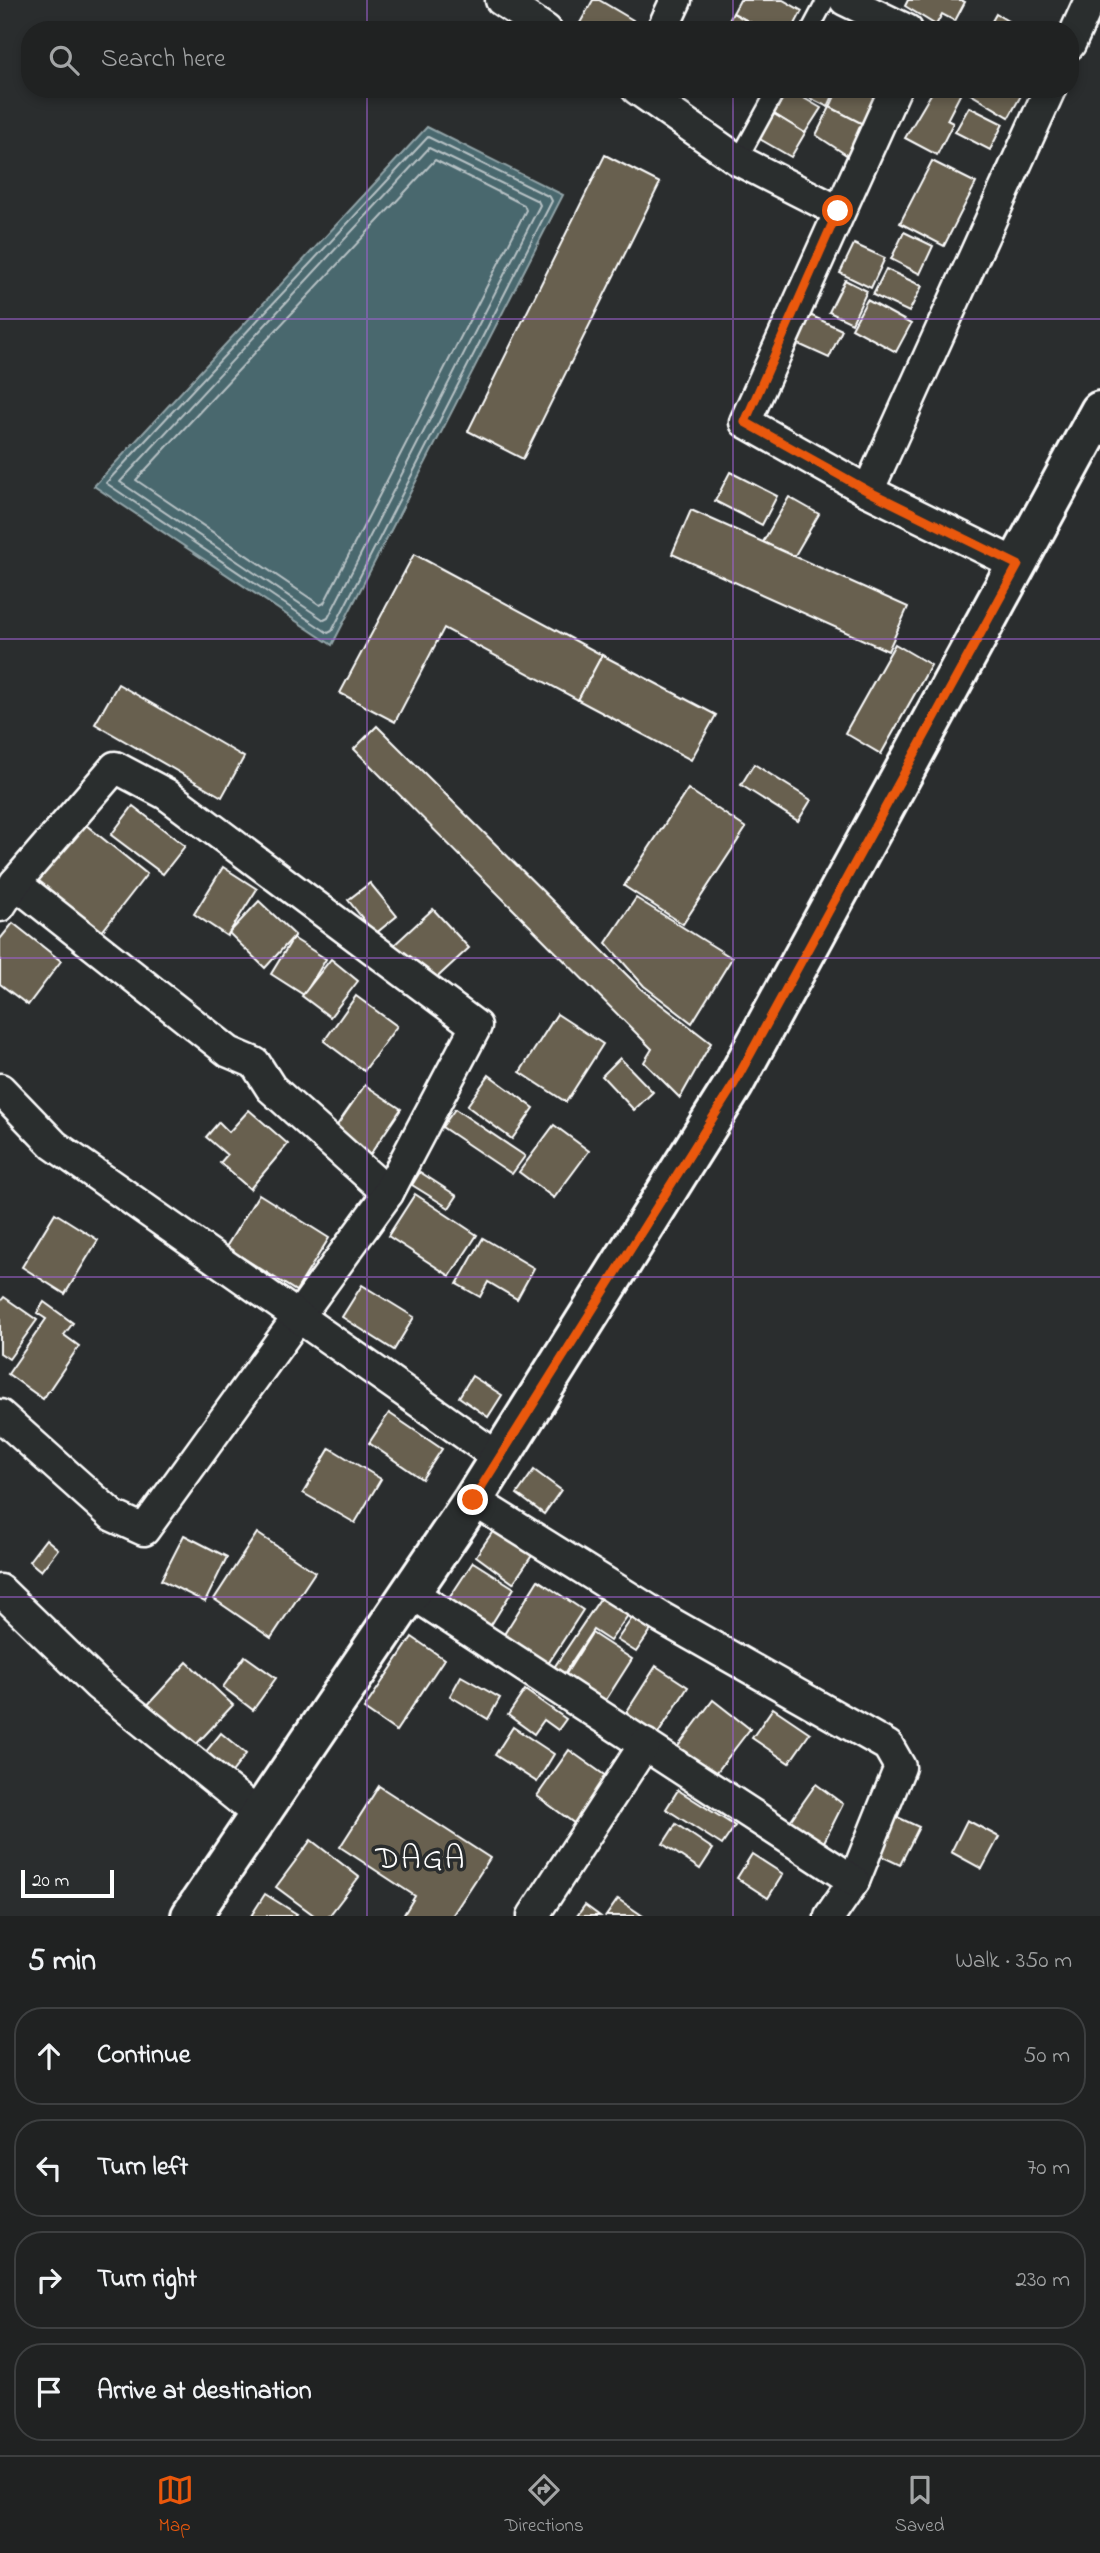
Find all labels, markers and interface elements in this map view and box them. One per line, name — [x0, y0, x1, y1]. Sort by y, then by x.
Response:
search box — [21, 21, 1079, 98]
icon: search — [45, 41, 83, 79]
text: Search here — [101, 41, 226, 79]
route start — [822, 195, 853, 226]
route end — [457, 1484, 488, 1515]
district label: DAGA — [375, 1837, 466, 1884]
scale bar — [21, 1867, 114, 1899]
text: 20 m — [32, 1868, 69, 1895]
text: 5 min — [28, 1940, 96, 1984]
text: Walk · 350 m — [955, 1945, 1072, 1978]
icon: ahead — [30, 2037, 68, 2075]
text: Continue — [97, 2037, 190, 2075]
text: 50 m — [1023, 2040, 1070, 2073]
icon: left — [30, 2149, 68, 2187]
text: Turn left — [97, 2149, 188, 2187]
text: 70 m — [1027, 2152, 1070, 2185]
icon: right — [30, 2261, 68, 2299]
text: Turn right — [97, 2261, 197, 2299]
text: 230 m — [1016, 2264, 1070, 2297]
icon: arrive — [30, 2373, 68, 2411]
text: Arrive at destination — [97, 2373, 312, 2411]
tab: Map — [156, 2471, 194, 2540]
tab: Directions — [505, 2471, 584, 2540]
tab: Saved — [895, 2471, 944, 2540]

